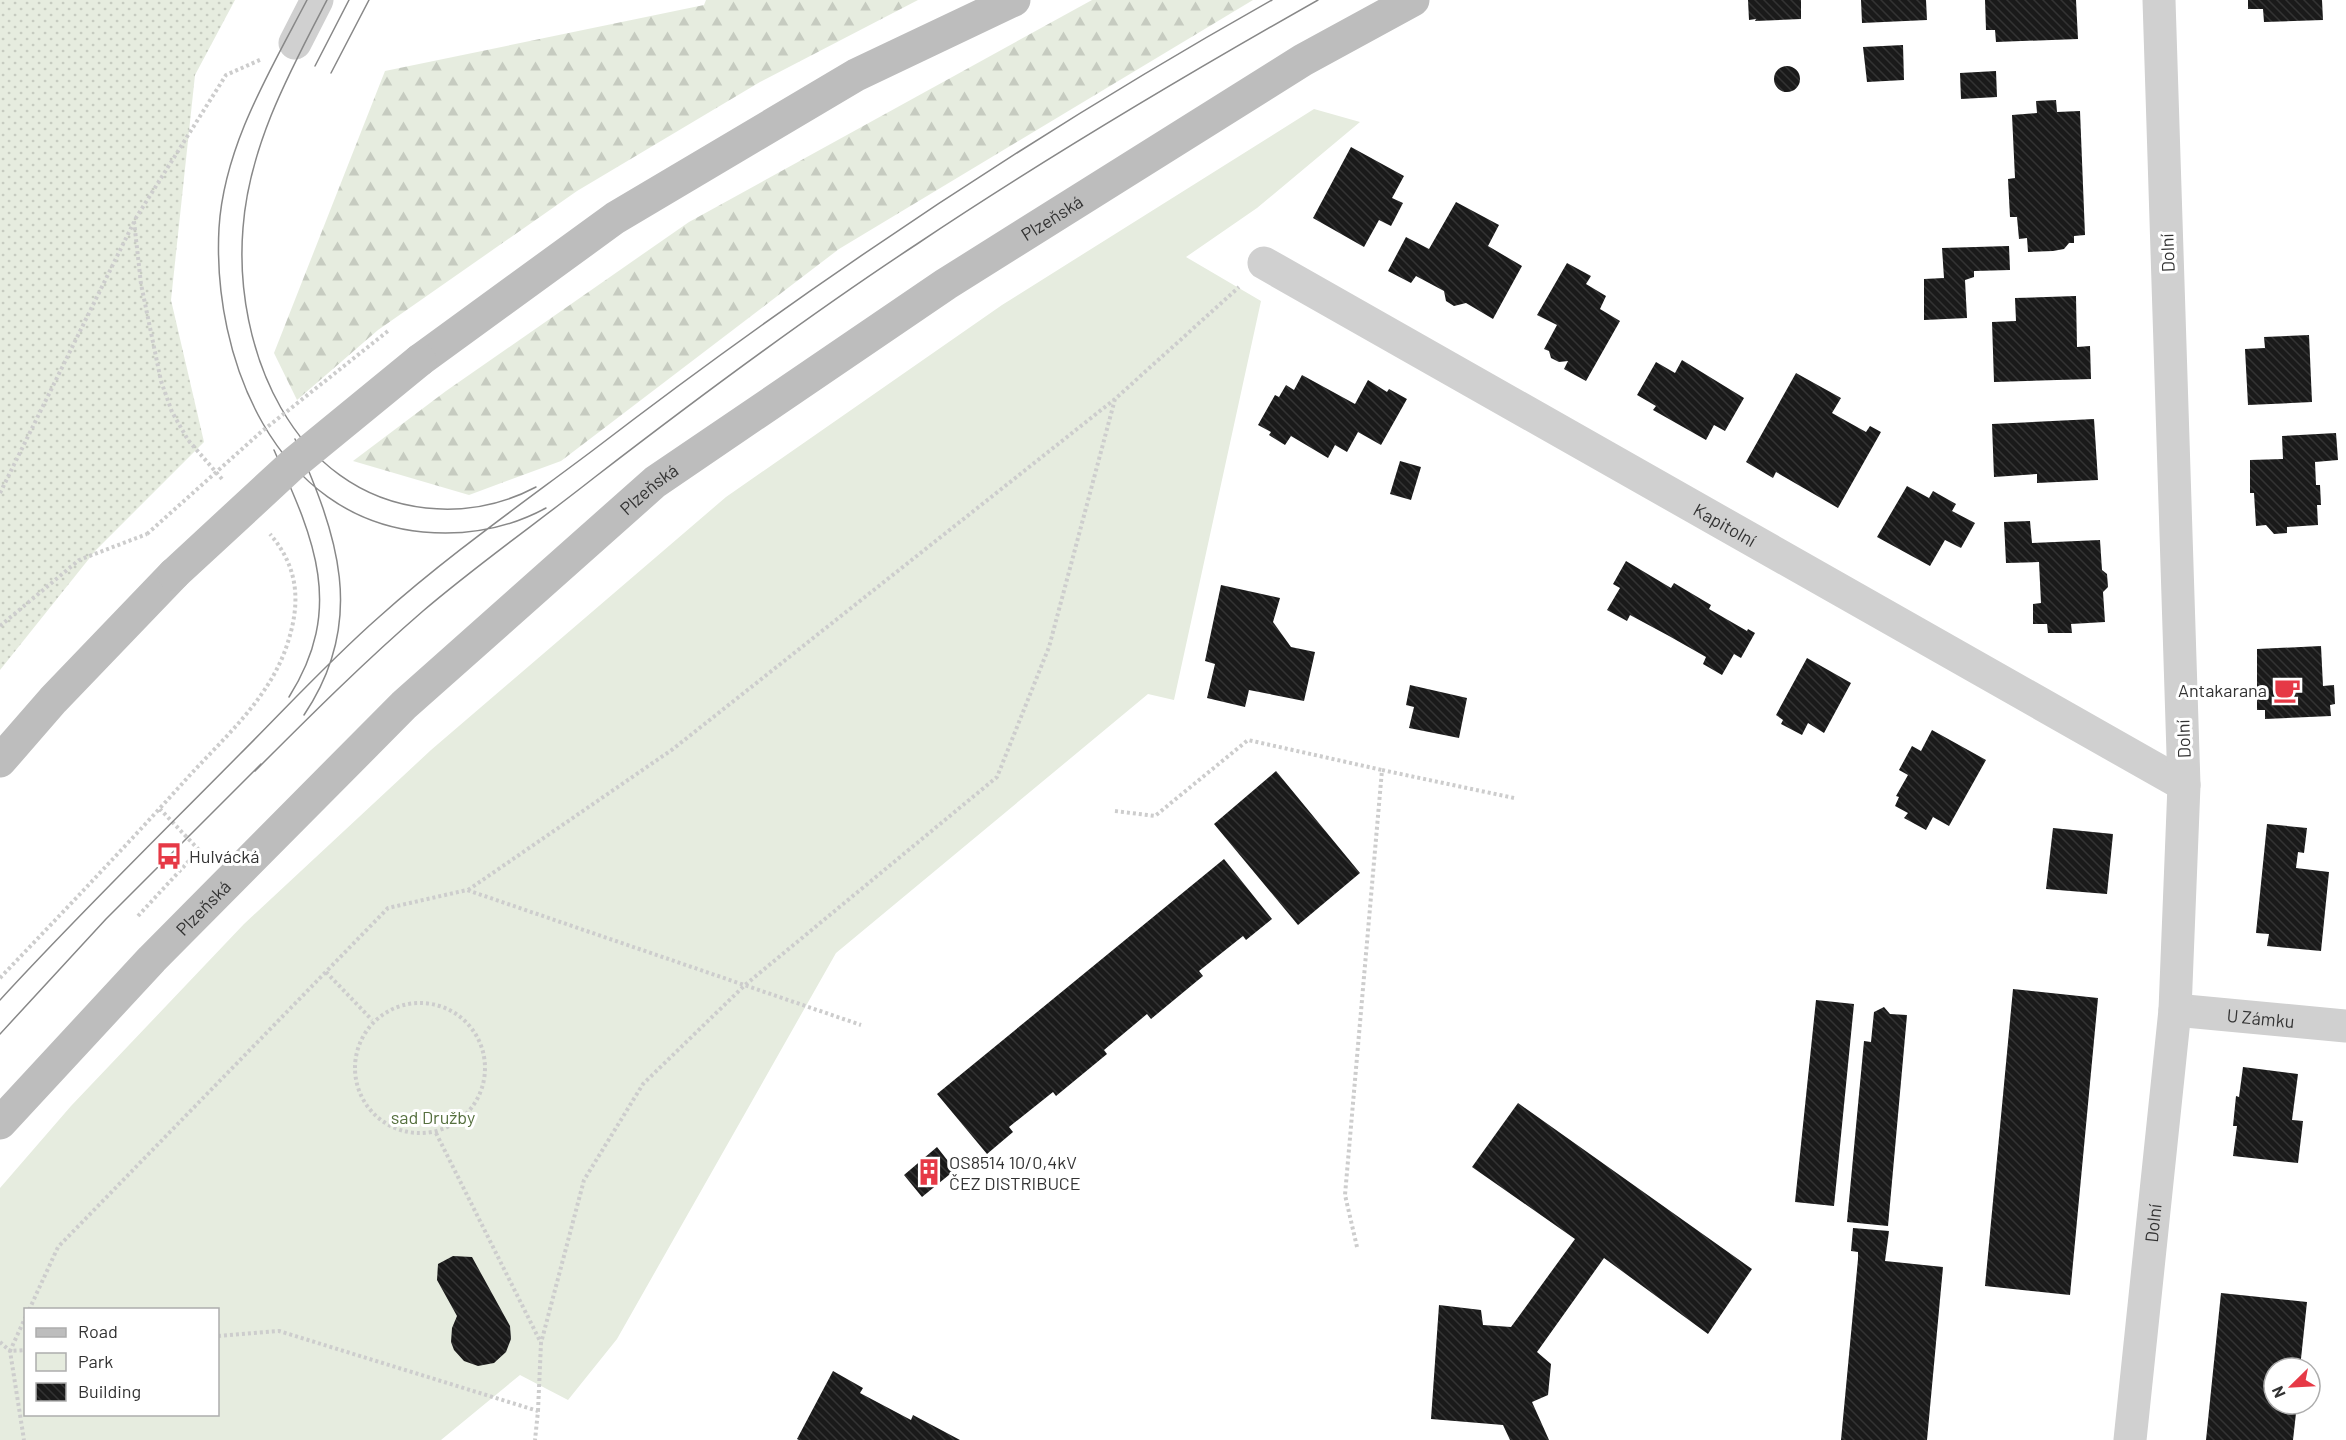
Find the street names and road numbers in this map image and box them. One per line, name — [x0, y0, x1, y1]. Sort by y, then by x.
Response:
street label: Plzeňská — [1017, 190, 1087, 245]
street label: Dolní — [2155, 233, 2179, 273]
street label: Plzeňská — [615, 459, 682, 519]
street label: Kapitolní — [1690, 498, 1760, 551]
street label: Dolní — [2171, 719, 2195, 759]
street label: Plzeňská — [171, 875, 235, 940]
street label: U Zámku — [2226, 1004, 2295, 1032]
street label: Dolní — [2140, 1203, 2166, 1244]

